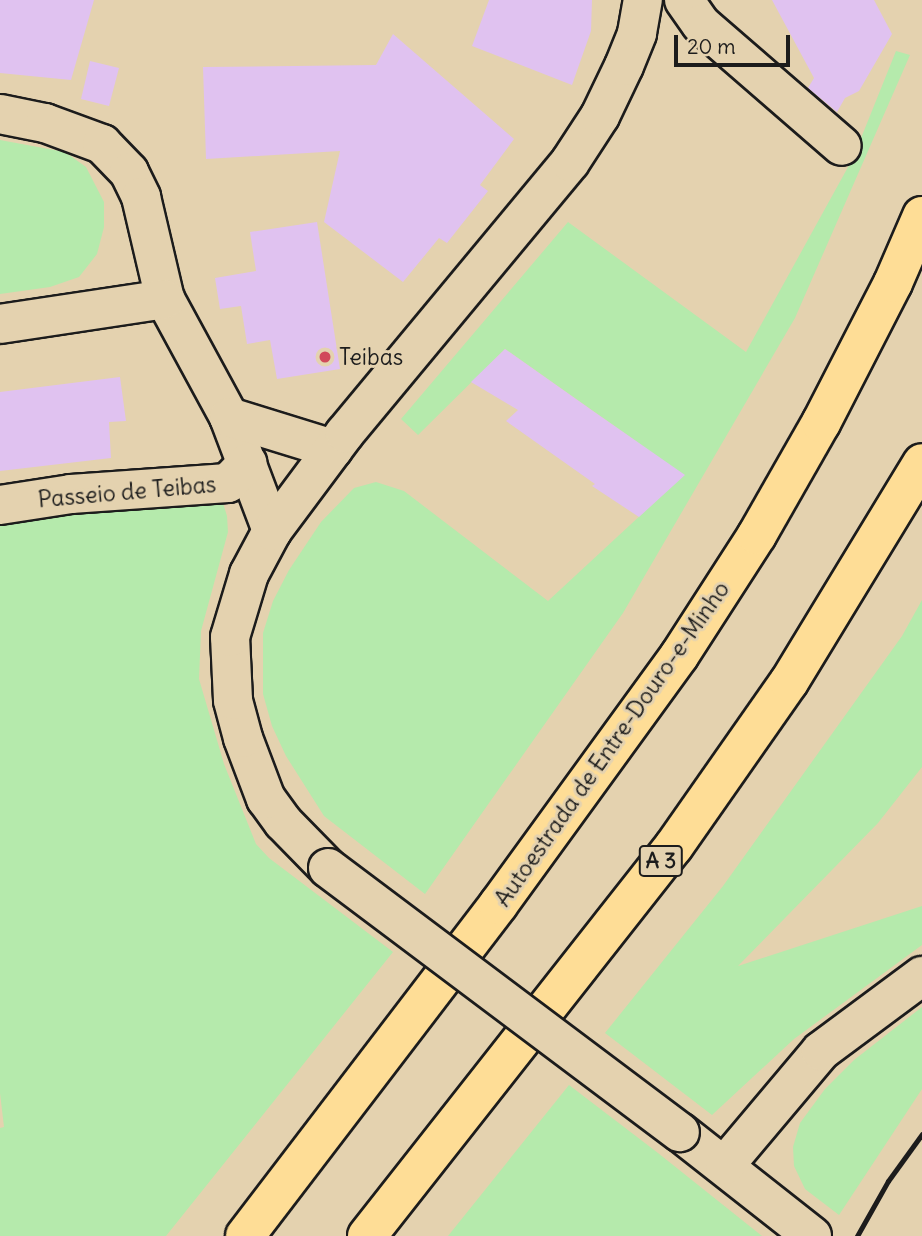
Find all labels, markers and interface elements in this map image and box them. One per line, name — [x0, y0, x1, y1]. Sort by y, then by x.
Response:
scale bar — [677, 21, 792, 65]
text: 20 m — [687, 33, 736, 60]
place label: Teibas — [339, 343, 403, 371]
marker: Teibas — [317, 349, 333, 365]
street label: Passeio de Teibas — [37, 470, 217, 514]
street label: Autoestrada de Entre-Douro-e-Minho — [489, 576, 735, 912]
road number: A 3 — [638, 844, 684, 878]

